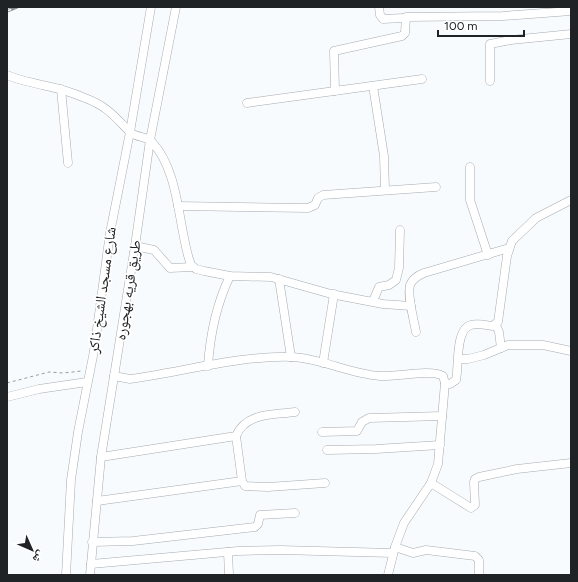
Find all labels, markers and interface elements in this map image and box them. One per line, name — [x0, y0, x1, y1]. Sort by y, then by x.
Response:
scale bar — [438, 12, 524, 38]
text: 100 m — [444, 19, 478, 33]
street label: شارع مسجد الشيخ ذاكر — [84, 225, 121, 356]
street label: طريق قريه بهجوره — [111, 239, 146, 342]
north arrow — [12, 530, 52, 570]
text: ش — [29, 547, 47, 566]

